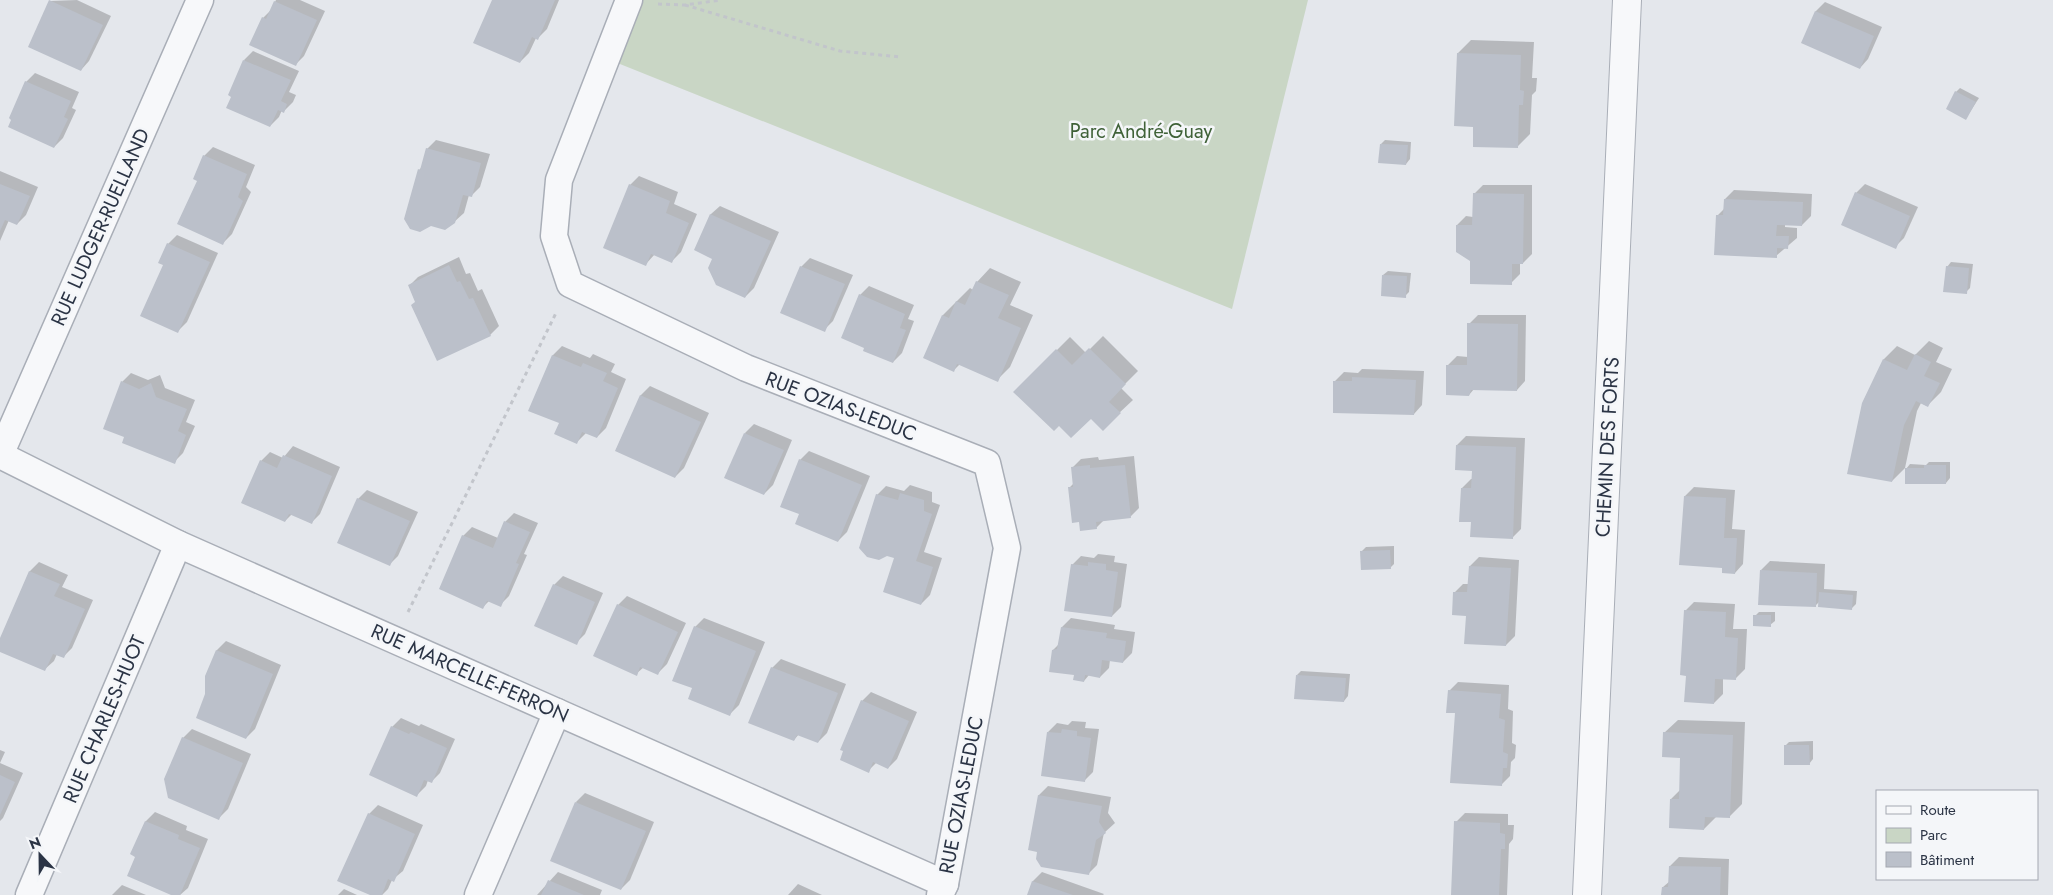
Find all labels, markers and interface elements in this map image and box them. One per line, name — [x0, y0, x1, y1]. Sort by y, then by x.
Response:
park label: Parc André-Guay — [1070, 117, 1212, 146]
street label: RUE LUDGER-RUELLAND — [44, 124, 157, 331]
street label: CHEMIN DES FORTS — [1588, 356, 1627, 538]
street label: RUE OZIAS-LEDUC — [761, 364, 921, 449]
street label: RUE MARCELLE-FERRON — [366, 617, 573, 730]
street label: RUE CHARLES-HUOT — [56, 630, 153, 808]
street label: RUE OZIAS-LEDUC — [932, 714, 991, 876]
legend — [1876, 790, 2038, 880]
text: Route — [1920, 799, 1956, 821]
text: Parc — [1920, 824, 1947, 846]
north arrow — [15, 830, 65, 880]
text: N — [26, 832, 44, 854]
text: Bâtiment — [1920, 849, 1974, 871]

